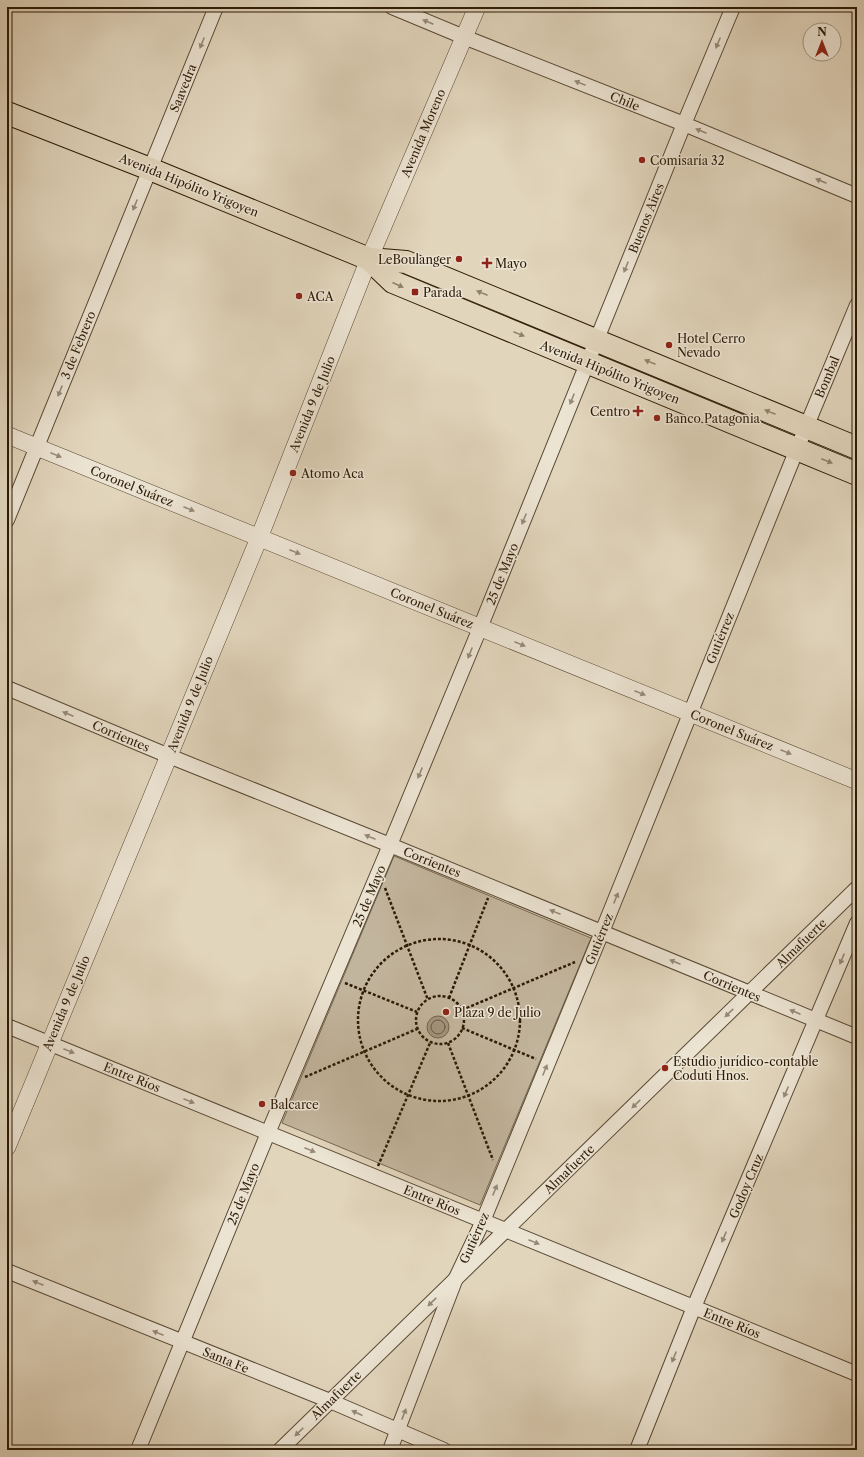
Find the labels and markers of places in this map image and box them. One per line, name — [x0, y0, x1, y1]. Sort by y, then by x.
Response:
place label: Comisaría 32 — [650, 153, 725, 168]
marker: Comisaría 32 — [637, 155, 647, 165]
place label: LeBoulanger — [378, 252, 451, 267]
marker: LeBoulanger — [454, 254, 464, 264]
place label: Mayo — [495, 256, 527, 271]
marker: Mayo — [482, 258, 492, 268]
place label: Parada — [423, 285, 463, 300]
marker: Parada — [410, 287, 420, 297]
place label: ACA — [306, 289, 335, 304]
marker: ACA — [294, 291, 304, 301]
place label: Hotel Cerro Nevado — [677, 331, 745, 360]
marker: Hotel Cerro Nevado — [664, 340, 674, 350]
place label: Centro — [590, 404, 630, 419]
marker: Centro — [633, 406, 643, 416]
place label: Banco Patagonia — [665, 411, 761, 426]
marker: Banco Patagonia — [652, 413, 662, 423]
place label: Atomo Aca — [300, 466, 365, 481]
marker: Atomo Aca — [288, 468, 298, 478]
place label: Plaza 9 de Julio — [454, 1005, 541, 1020]
marker: Plaza 9 de Julio — [441, 1007, 451, 1017]
place label: Estudio jurídico-contable Coduti Hnos. — [673, 1054, 819, 1083]
marker: Estudio jurídico-contable Coduti Hnos. — [660, 1063, 670, 1073]
place label: Balcarce — [270, 1097, 319, 1112]
marker: Balcarce — [257, 1099, 267, 1109]

